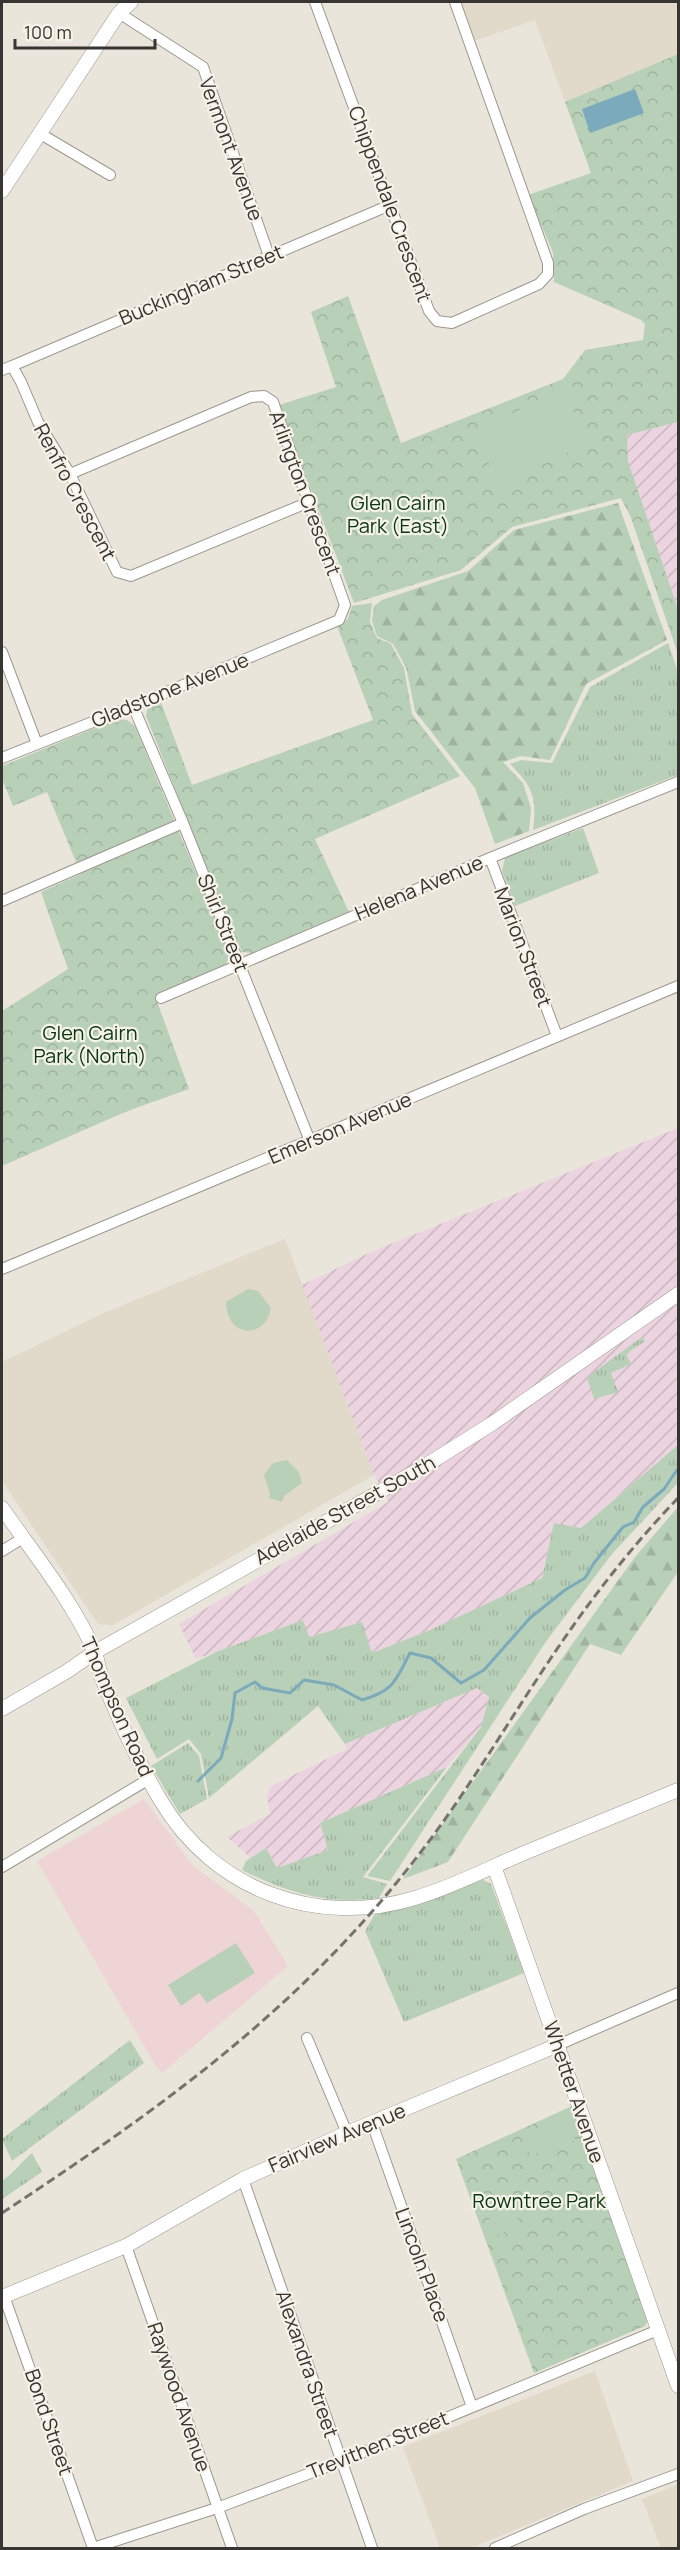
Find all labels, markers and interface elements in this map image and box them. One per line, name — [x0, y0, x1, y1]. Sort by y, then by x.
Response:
scale bar — [15, 12, 154, 50]
text: 100 m — [24, 20, 72, 44]
street label: Vermont Avenue — [193, 73, 270, 224]
street label: Chippendale Crescent — [342, 102, 438, 306]
street label: Buckingham Street — [114, 238, 287, 331]
street label: Arlington Crescent — [263, 407, 348, 579]
street label: Renfro Crescent — [28, 419, 123, 565]
park label: Glen Cairn Park (East) — [347, 489, 449, 539]
street label: Gladstone Avenue — [87, 646, 253, 733]
street label: Helena Avenue — [351, 848, 487, 927]
street label: Shirl Street — [192, 870, 255, 976]
street label: Marion Street — [488, 883, 559, 1011]
park label: Glen Cairn Park (North) — [33, 1019, 147, 1069]
street label: Emerson Avenue — [264, 1085, 416, 1170]
street label: Adelaide Street South — [249, 1449, 440, 1571]
street label: Thompson Road — [75, 1633, 160, 1781]
street label: Whetter Avenue — [538, 2017, 611, 2166]
street label: Fairview Avenue — [264, 2096, 410, 2179]
park label: Rowntree Park — [472, 2187, 607, 2214]
street label: Lincoln Place — [389, 2204, 456, 2326]
street label: Alexandra Street — [270, 2287, 345, 2441]
street label: Raywood Avenue — [141, 2318, 218, 2475]
street label: Bond Street — [19, 2365, 80, 2478]
street label: Trevithen Street — [303, 2404, 452, 2485]

